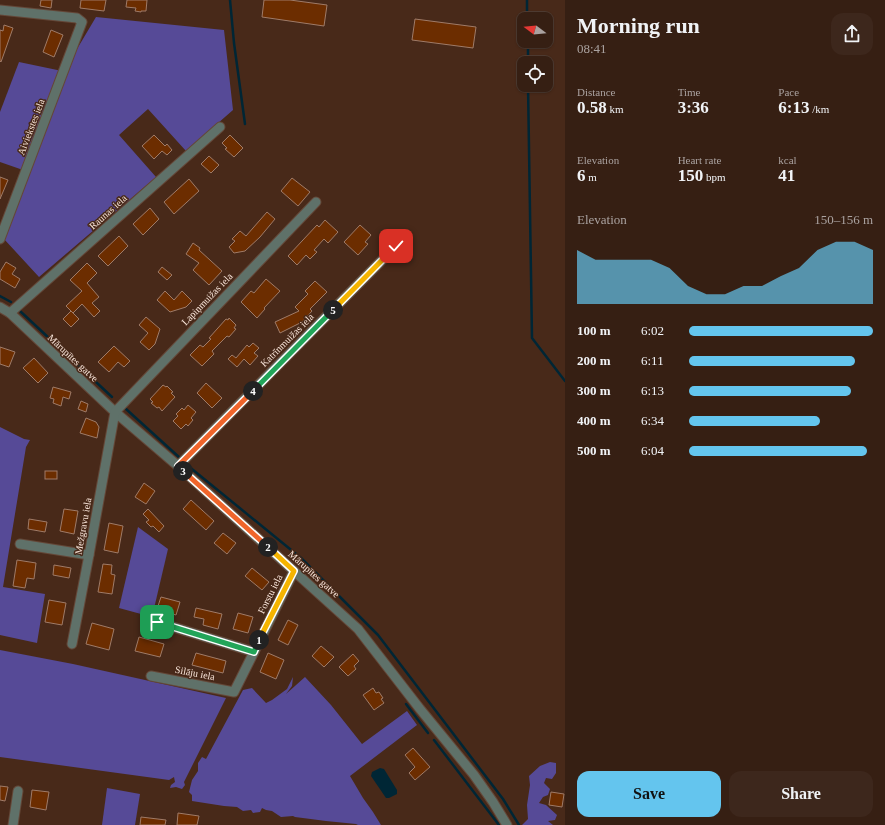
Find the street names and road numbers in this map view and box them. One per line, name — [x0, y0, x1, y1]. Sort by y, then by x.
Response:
street label: Aiviekstes iela — [15, 97, 47, 157]
street label: Raunas iela — [87, 192, 129, 232]
street label: Lapiņmuižas iela — [179, 270, 236, 328]
street label: Katrīnmuižas iela — [258, 311, 316, 369]
street label: Mārupītes gatve — [46, 332, 101, 384]
street label: Mežgravu iela — [73, 496, 94, 555]
street label: Mārupītes gatve — [286, 548, 342, 600]
street label: Forstu iela — [255, 572, 285, 615]
street label: Silāju iela — [174, 664, 216, 682]

